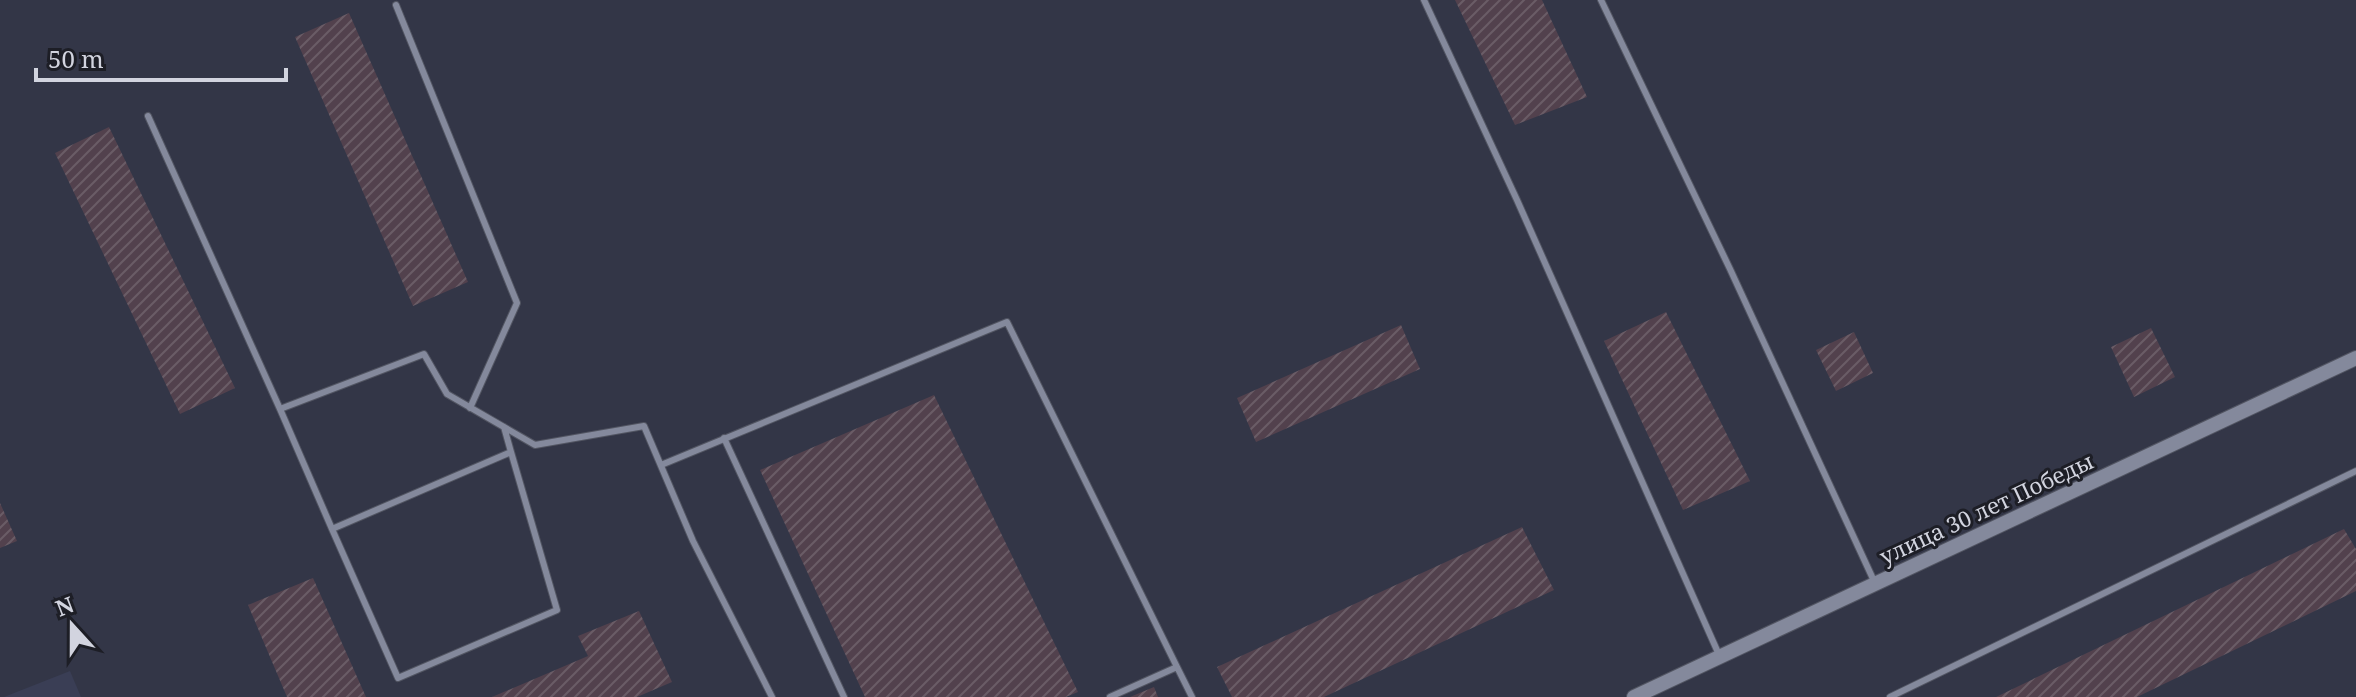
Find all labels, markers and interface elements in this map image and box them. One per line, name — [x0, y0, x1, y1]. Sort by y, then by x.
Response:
scale bar — [36, 32, 286, 82]
text: 50 m — [48, 42, 104, 75]
street label: улица 30 лет Победы — [1874, 445, 2098, 571]
north arrow — [32, 585, 112, 665]
text: N — [51, 588, 78, 623]

